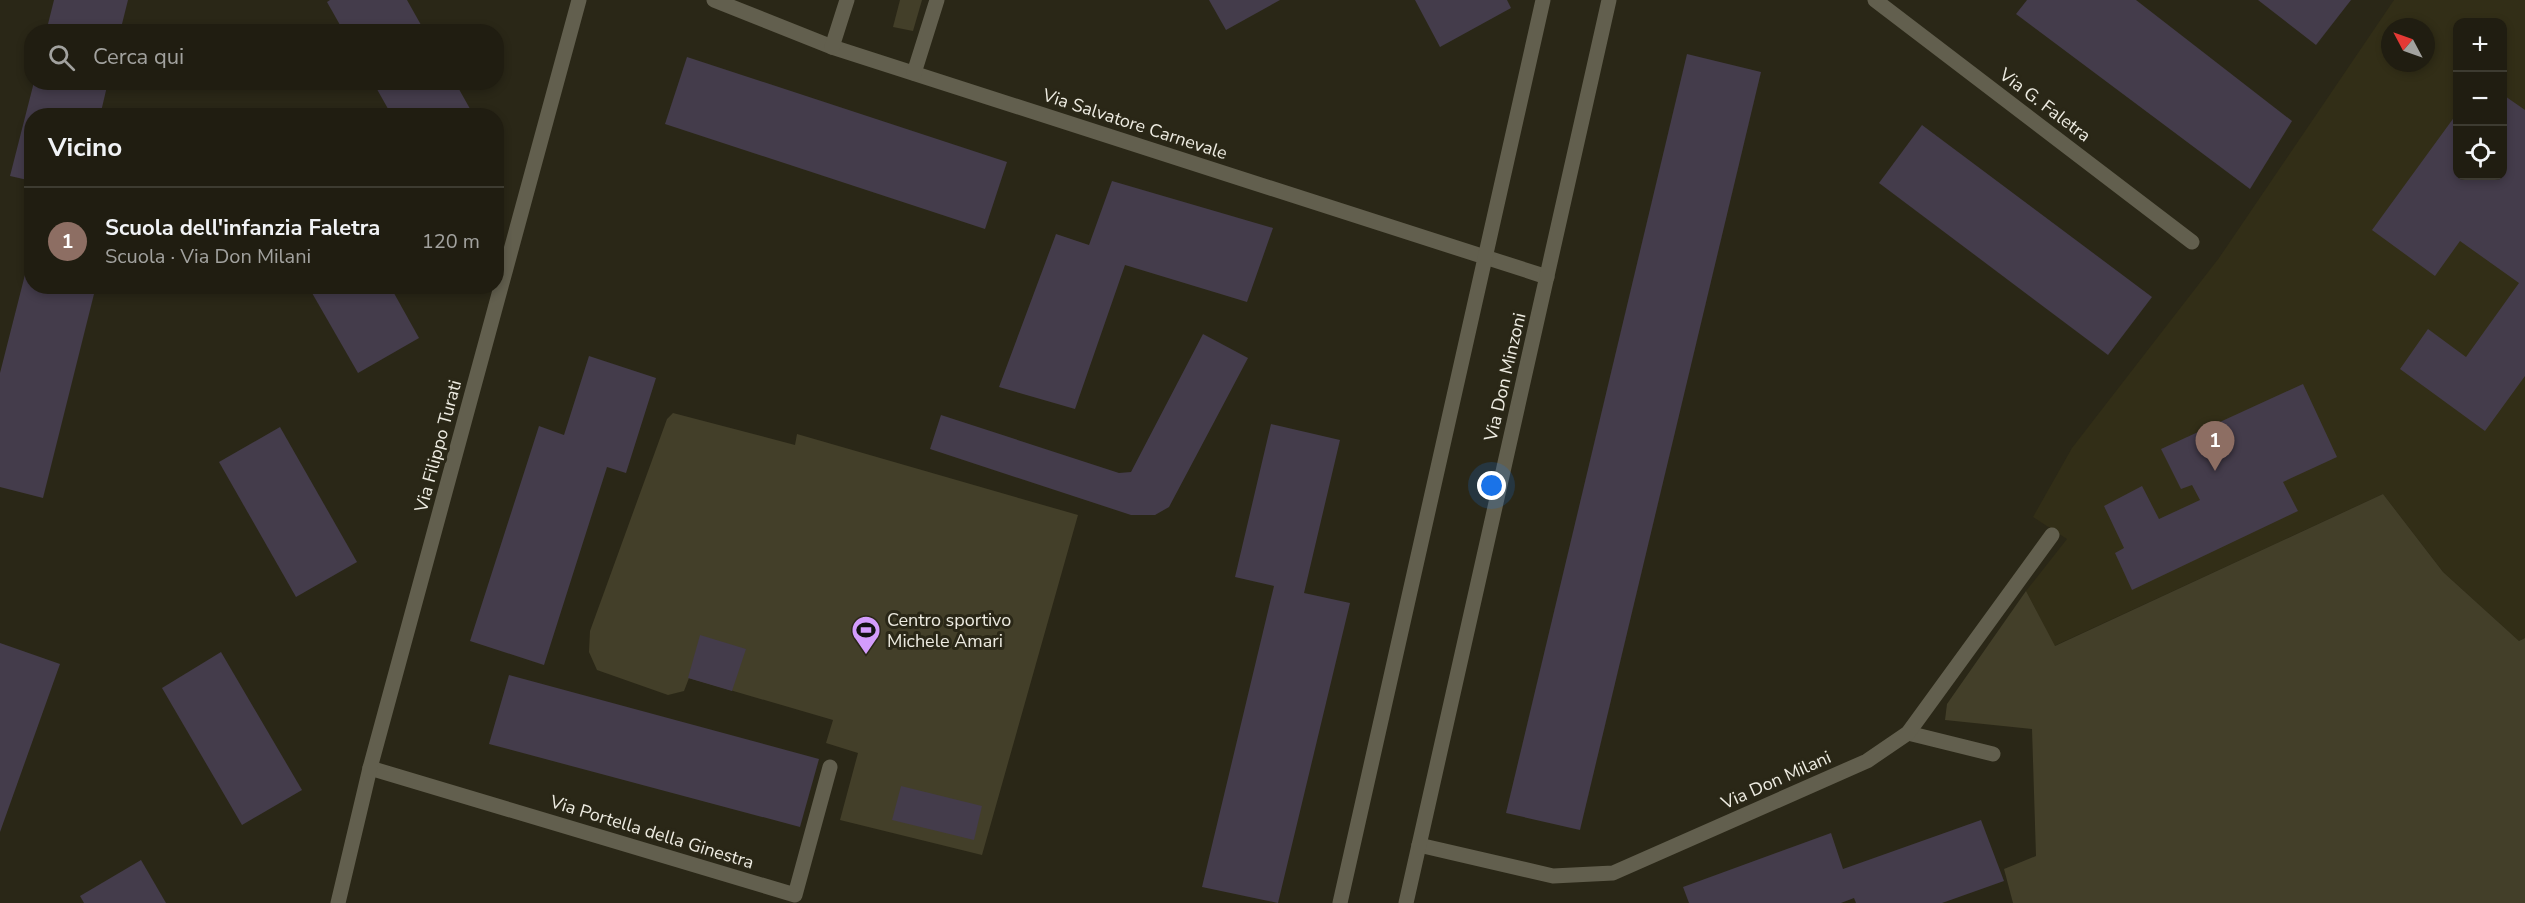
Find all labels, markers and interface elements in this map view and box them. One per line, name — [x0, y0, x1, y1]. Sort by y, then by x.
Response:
north arrow — [2381, 18, 2435, 72]
map controls — [2453, 18, 2507, 180]
button: + — [2453, 18, 2507, 72]
search box — [24, 24, 504, 90]
icon: search — [45, 41, 78, 74]
text: Cerca qui — [93, 42, 184, 72]
street label: Via G. Faletra — [1994, 62, 2096, 147]
button: − — [2453, 72, 2507, 126]
street label: Via Salvatore Carnevale — [1039, 82, 1230, 165]
button: locate — [2453, 126, 2507, 180]
text: Vicino — [48, 130, 122, 165]
text: Scuola dell'infanzia Faletra — [105, 213, 380, 243]
text: 1 — [62, 228, 74, 255]
text: 120 m — [422, 228, 480, 255]
text: Scuola · Via Don Milani — [105, 243, 311, 270]
street label: Via Don Minzoni — [1478, 310, 1531, 445]
street label: Via Filippo Turati — [409, 377, 467, 516]
pin: 1 — [2196, 422, 2234, 471]
your location — [1477, 471, 1506, 500]
place label: Centro sportivo Michele Amari — [887, 608, 1011, 653]
sports icon: Centro sportivo Michele Amari — [850, 614, 882, 656]
street label: Via Don Milani — [1716, 745, 1835, 815]
street label: Via Portella della Ginestra — [546, 789, 757, 874]

